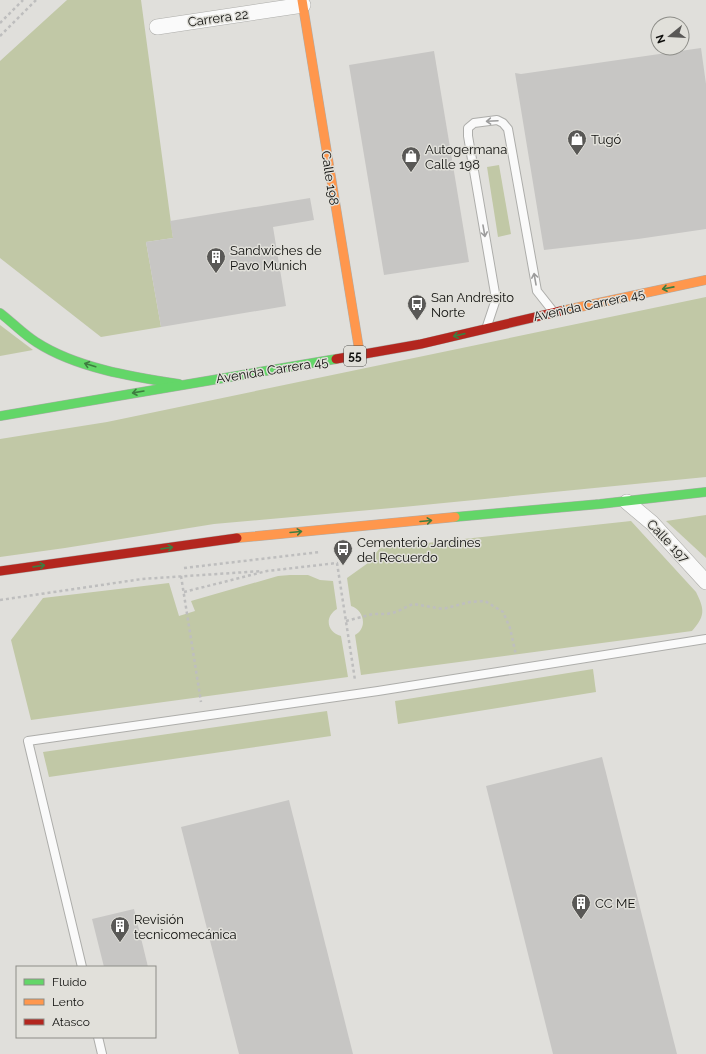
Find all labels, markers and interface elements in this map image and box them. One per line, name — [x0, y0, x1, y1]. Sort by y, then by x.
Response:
street label: Carrera 22 — [187, 6, 249, 30]
north arrow — [650, 16, 690, 56]
text: N — [653, 33, 668, 45]
one-way arrow — [486, 117, 499, 125]
shop icon: Tugó — [566, 128, 588, 156]
place label: Tugó — [591, 132, 622, 147]
place label: Autogermana Calle 198 — [425, 142, 507, 172]
shop icon: Autogermana Calle 198 — [400, 145, 422, 173]
street label: Calle 198 — [318, 150, 342, 207]
one-way arrow — [480, 224, 488, 237]
place label: Sandwiches de Pavo Munich — [230, 243, 322, 273]
building icon: Sandwiches de Pavo Munich — [205, 246, 227, 274]
one-way arrow — [531, 273, 539, 286]
one-way arrow — [662, 284, 675, 292]
street label: Avenida Carrera 45 — [532, 286, 646, 324]
place label: San Andresito Norte — [431, 290, 514, 320]
bus stop icon: San Andresito Norte — [406, 293, 428, 321]
one-way arrow — [453, 331, 466, 339]
road number: 55 — [344, 346, 366, 366]
street label: Avenida Carrera 45 — [215, 354, 329, 386]
one-way arrow — [83, 361, 96, 368]
one-way arrow — [132, 388, 145, 396]
street label: Calle 197 — [644, 516, 692, 566]
one-way arrow — [419, 517, 432, 524]
one-way arrow — [289, 528, 302, 536]
place label: Cementerio Jardines del Recuerdo — [357, 535, 481, 565]
bus stop icon: Cementerio Jardines del Recuerdo — [332, 538, 354, 566]
one-way arrow — [160, 544, 173, 552]
one-way arrow — [32, 562, 45, 570]
building icon: CC ME — [570, 892, 592, 920]
place label: CC ME — [595, 896, 635, 911]
place label: Revisión tecnicomecánica — [134, 912, 237, 942]
building icon: Revisión tecnicomecánica — [109, 915, 131, 943]
legend — [16, 966, 156, 1038]
text: Fluido — [52, 975, 87, 989]
text: Lento — [52, 995, 84, 1009]
text: Atasco — [52, 1015, 90, 1029]

